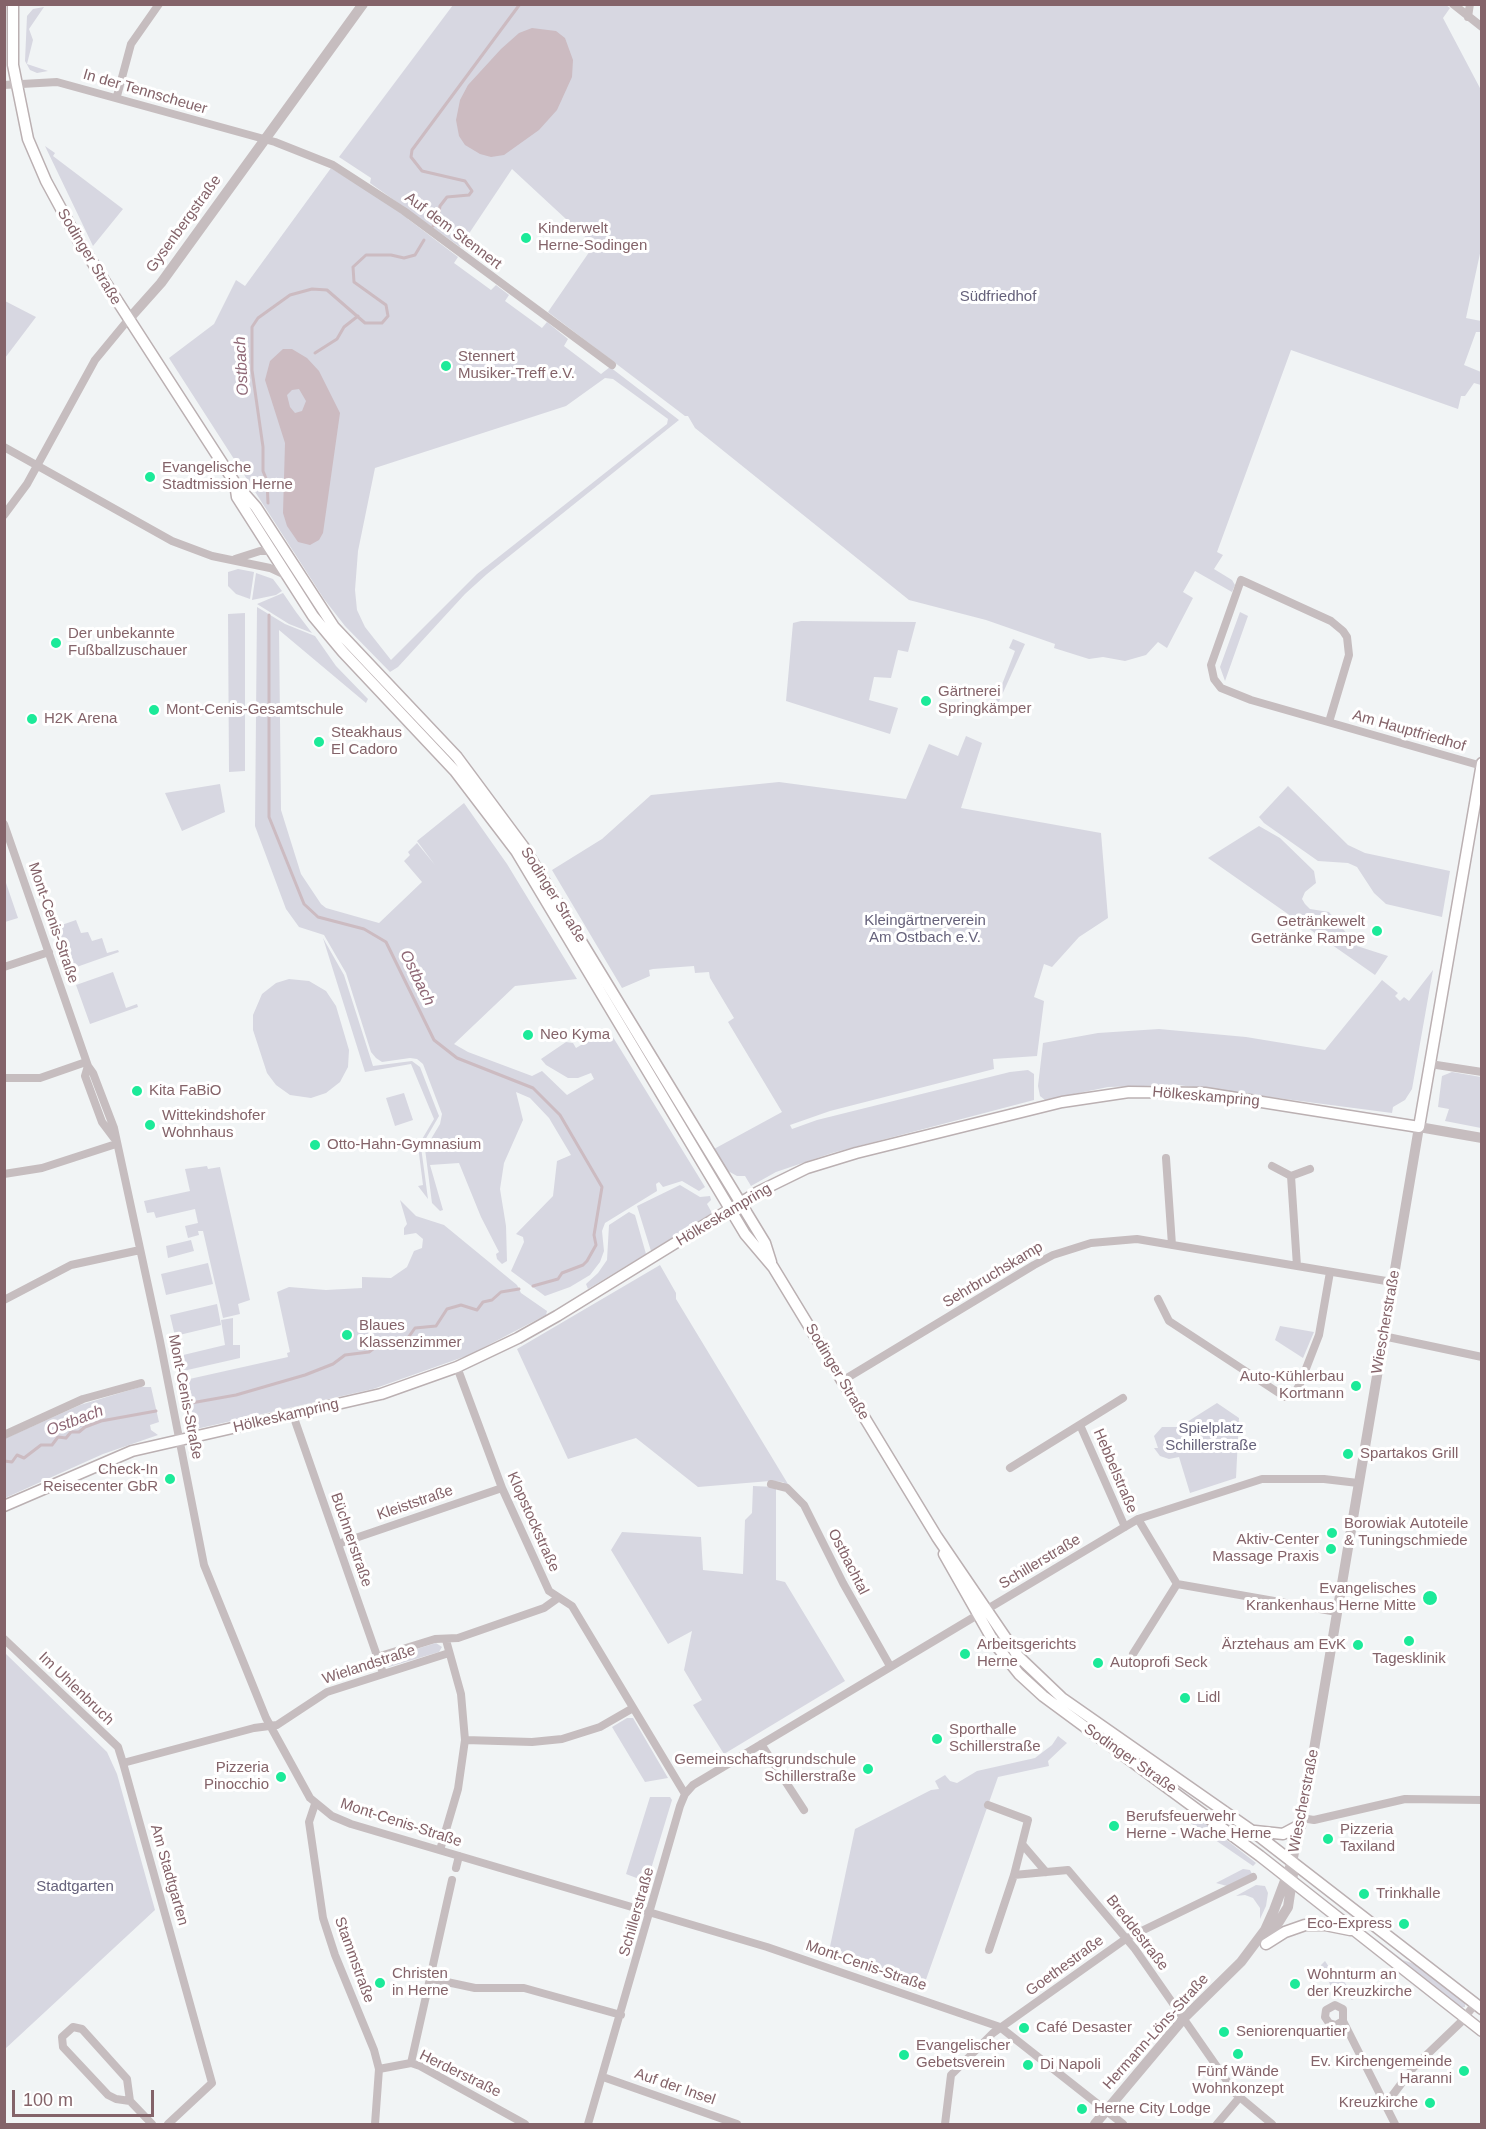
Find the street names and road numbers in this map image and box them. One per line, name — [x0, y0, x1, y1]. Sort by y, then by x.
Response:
street label: In der Tennscheuer — [81, 66, 209, 118]
street label: Gysenbergstraße — [143, 172, 225, 276]
street label: Auf dem Stennert — [401, 189, 505, 273]
street label: Sodinger Straße — [53, 206, 125, 308]
street label: Am Hauptfriedhof — [1350, 706, 1468, 756]
street label: Sodinger Straße — [516, 844, 590, 946]
street label: Mont-Cenis-Straße — [24, 860, 82, 986]
street label: Hölkeskampring — [1152, 1083, 1260, 1111]
street label: Hölkeskampring — [673, 1180, 775, 1250]
street label: Sehrbruchskamp — [940, 1238, 1046, 1312]
street label: Wiescherstraße — [1368, 1269, 1404, 1375]
street label: Sodinger Straße — [801, 1321, 873, 1423]
street label: Mont-Cenis-Straße — [164, 1333, 206, 1461]
street label: Hölkeskampring — [232, 1395, 340, 1437]
street label: Hebbelstraße — [1089, 1426, 1141, 1516]
street label: Klopstockstraße — [503, 1469, 563, 1575]
street label: Kleiststraße — [375, 1482, 455, 1524]
street label: Büchnerstraße — [326, 1491, 376, 1589]
street label: Ostbachtal — [824, 1526, 872, 1598]
street label: Schillerstraße — [996, 1531, 1084, 1593]
street label: Wielandstraße — [320, 1641, 418, 1689]
street label: Im Uhlenbruch — [35, 1649, 117, 1729]
street label: Sodinger Straße — [1080, 1720, 1180, 1798]
street label: Wiescherstraße — [1285, 1748, 1323, 1854]
street label: Mont-Cenis-Straße — [338, 1795, 464, 1851]
street label: Am Stadtgarten — [146, 1822, 192, 1928]
street label: Schillerstraße — [616, 1865, 658, 1959]
street label: Breddestraße — [1102, 1892, 1172, 1974]
street label: Stammstraße — [330, 1915, 378, 2005]
street label: Goethestraße — [1023, 1932, 1107, 2000]
street label: Mont-Cenis-Straße — [803, 1937, 929, 1995]
street label: Hermann-Löns-Straße — [1099, 1971, 1213, 2093]
street label: Herderstraße — [416, 2047, 504, 2101]
street label: Auf der Insel — [632, 2065, 718, 2109]

